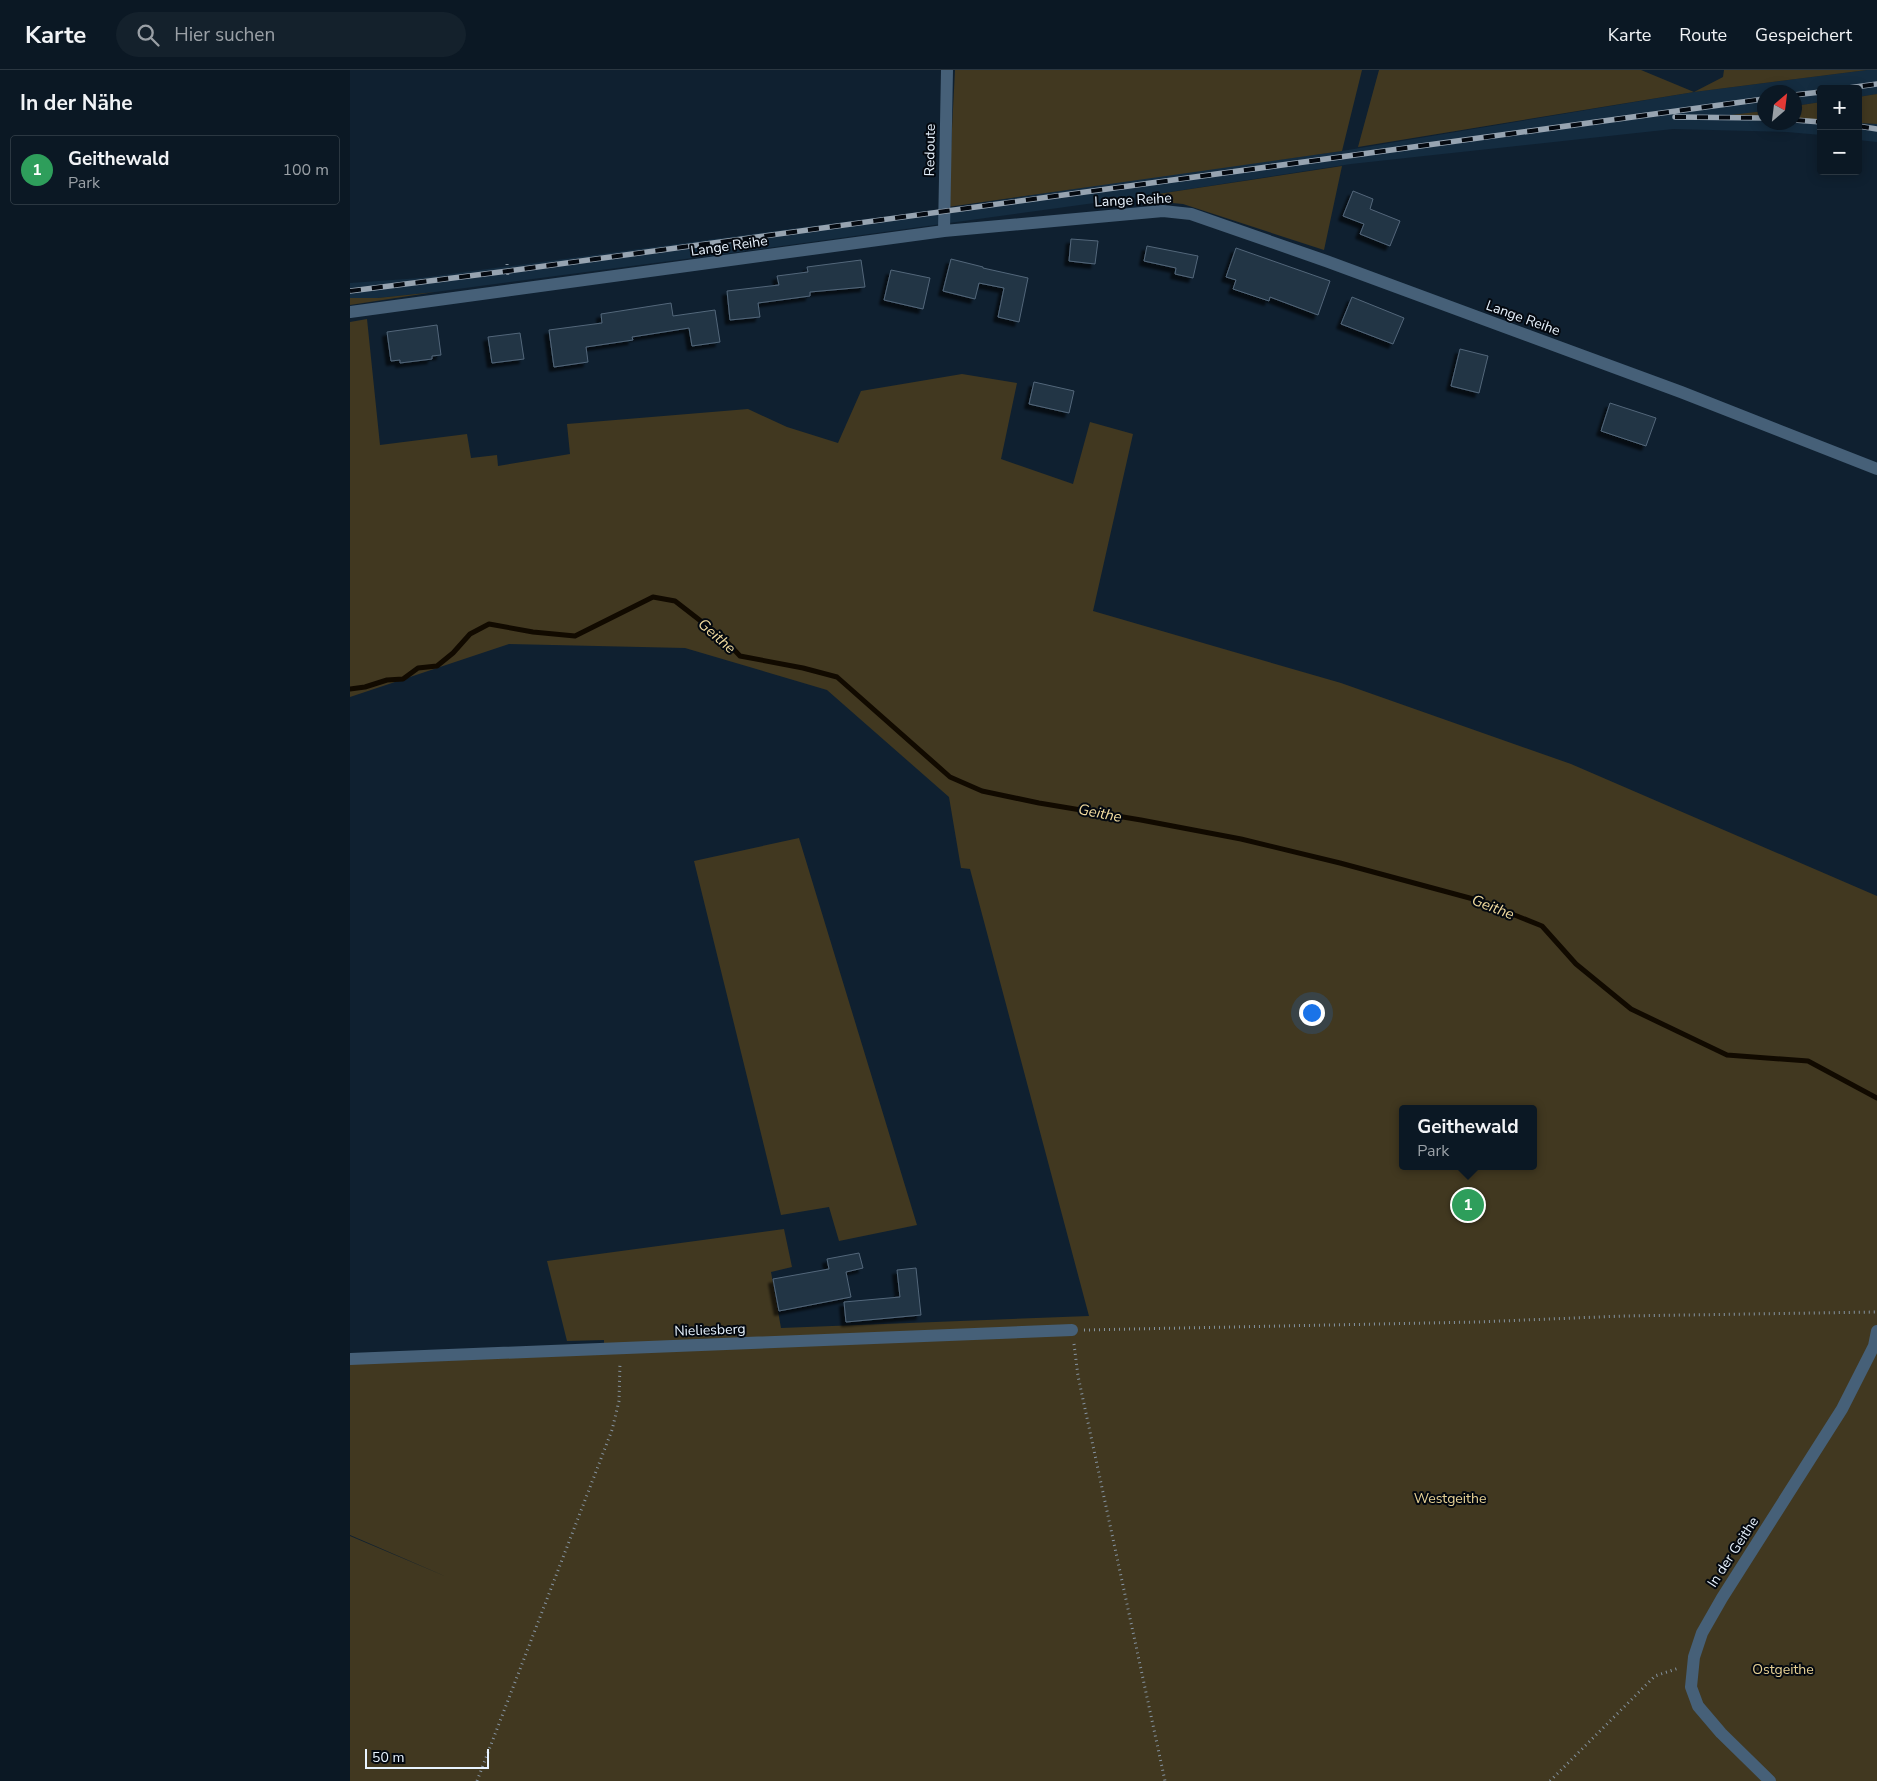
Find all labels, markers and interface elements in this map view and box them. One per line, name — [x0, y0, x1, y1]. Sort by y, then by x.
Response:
search box — [116, 12, 466, 57]
text: Karte — [25, 19, 86, 51]
icon: search — [134, 21, 162, 49]
text: Hier suchen — [174, 22, 275, 48]
text: Karte — [1608, 23, 1651, 47]
text: Route — [1679, 23, 1727, 47]
text: Gespeichert — [1755, 23, 1852, 47]
north arrow — [1757, 85, 1802, 130]
map controls — [1817, 85, 1862, 175]
button: + — [1817, 85, 1862, 130]
text: In der Nähe — [20, 89, 133, 117]
street label: Redoute — [920, 123, 940, 177]
button: − — [1817, 130, 1862, 175]
text: Geithewald — [68, 146, 169, 172]
text: 1 — [32, 159, 42, 181]
text: 100 m — [282, 159, 329, 181]
text: Park — [68, 172, 100, 194]
street label: Lange Reihe — [1094, 188, 1172, 212]
street label: Lange Reihe — [689, 231, 769, 261]
street label: Lange Reihe — [1483, 296, 1563, 340]
water label: Geithe — [694, 614, 740, 658]
water label: Geithe — [1076, 799, 1124, 827]
water label: Geithe — [1469, 890, 1517, 924]
your location — [1299, 1000, 1325, 1026]
popup — [1399, 1105, 1537, 1170]
text: Geithewald — [1417, 1114, 1519, 1140]
text: Park — [1417, 1140, 1449, 1162]
pin: 1 — [1452, 1186, 1484, 1224]
street label: Nieliesberg — [674, 1319, 746, 1341]
park label: Westgeithe — [1414, 1489, 1486, 1508]
street label: In der Geithe — [1703, 1513, 1763, 1591]
park label: Ostgeithe — [1752, 1660, 1814, 1679]
scale bar — [365, 1746, 489, 1769]
text: 50 m — [372, 1748, 404, 1767]

